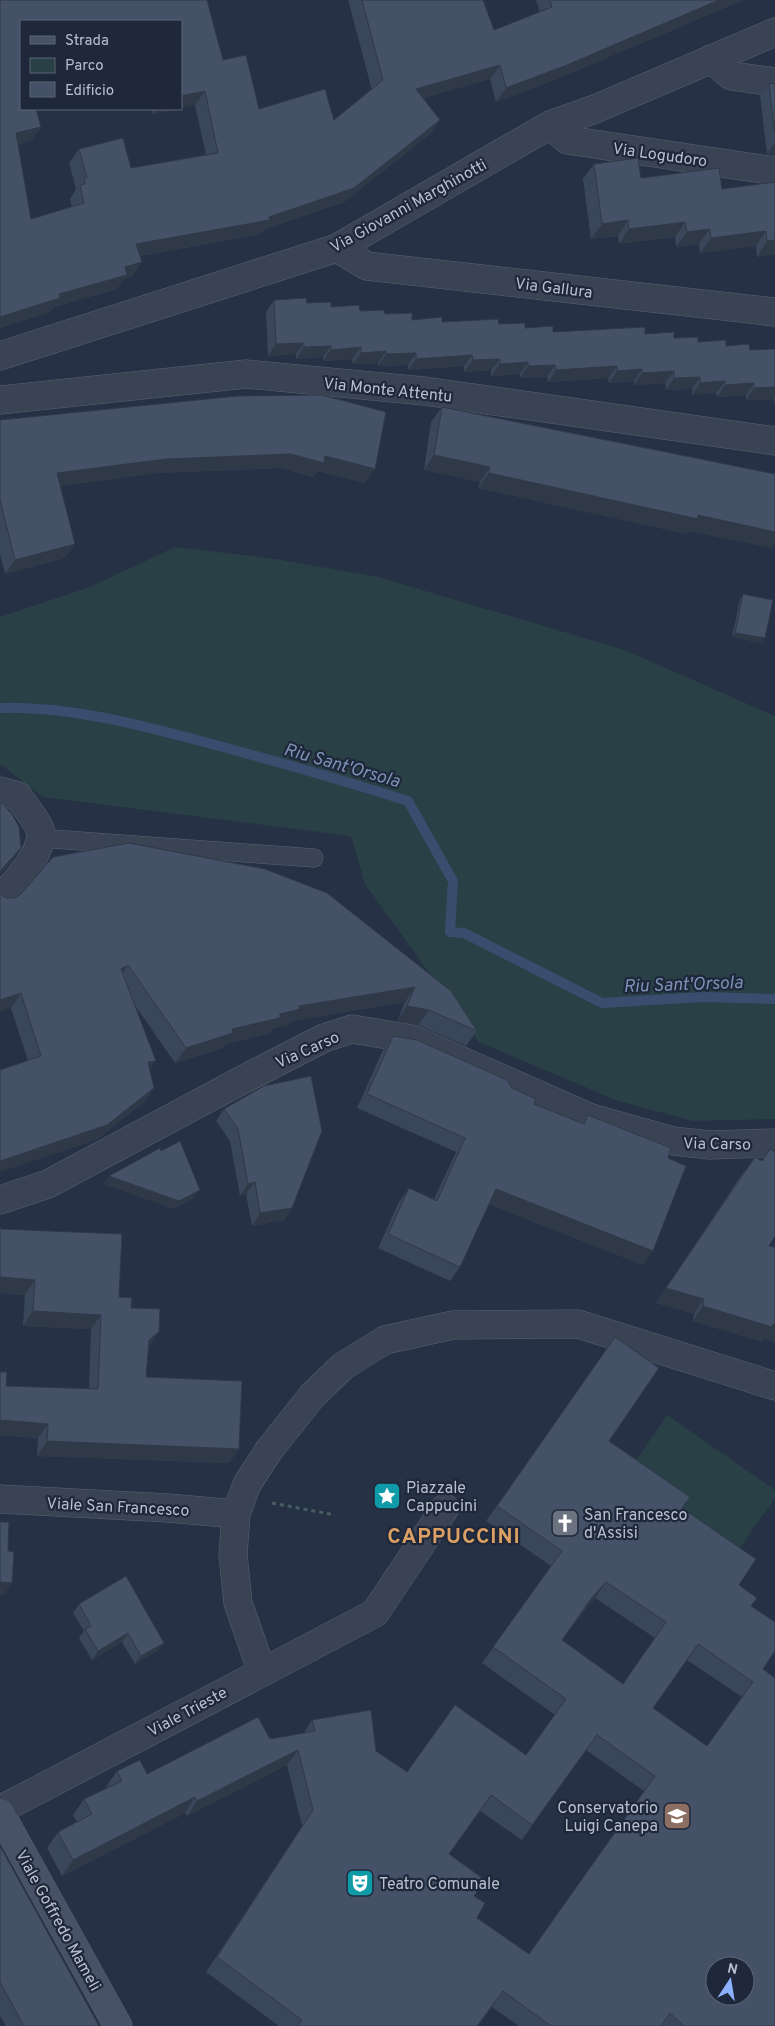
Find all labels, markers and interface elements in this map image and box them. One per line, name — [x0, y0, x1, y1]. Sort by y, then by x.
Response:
legend — [20, 20, 182, 110]
text: Strada — [65, 32, 109, 51]
text: Parco — [65, 57, 104, 76]
text: Edificio — [65, 82, 114, 101]
street label: Via Logudoro — [611, 139, 708, 173]
street label: Via Giovanni Marghinotti — [327, 155, 491, 258]
street label: Via Gallura — [514, 274, 594, 304]
street label: Via Monte Attentu — [322, 374, 453, 408]
water label: Riu Sant'Orsola — [281, 739, 403, 794]
water label: Riu Sant'Orsola — [623, 972, 744, 999]
street label: Via Carso — [273, 1028, 343, 1074]
street label: Via Carso — [683, 1134, 751, 1156]
place label: Piazzale Cappucini — [406, 1479, 477, 1517]
place icon: Piazzale Cappucini — [372, 1481, 402, 1511]
street label: Viale San Francesco — [46, 1494, 190, 1522]
place label: San Francesco d'Assisi — [584, 1506, 688, 1544]
church icon: San Francesco d'Assisi — [550, 1508, 580, 1538]
district label: CAPPUCCINI — [387, 1524, 521, 1551]
street label: Viale Trieste — [145, 1683, 231, 1742]
place label: Conservatorio Luigi Canepa — [557, 1799, 658, 1837]
school or university icon: Conservatorio Luigi Canepa — [662, 1801, 692, 1831]
street label: Viale Goffredo Mameli — [10, 1847, 104, 1995]
theatre icon: Teatro Comunale — [345, 1868, 375, 1898]
place label: Teatro Comunale — [379, 1875, 500, 1895]
north arrow — [705, 1956, 755, 2006]
text: N — [726, 1960, 739, 1979]

